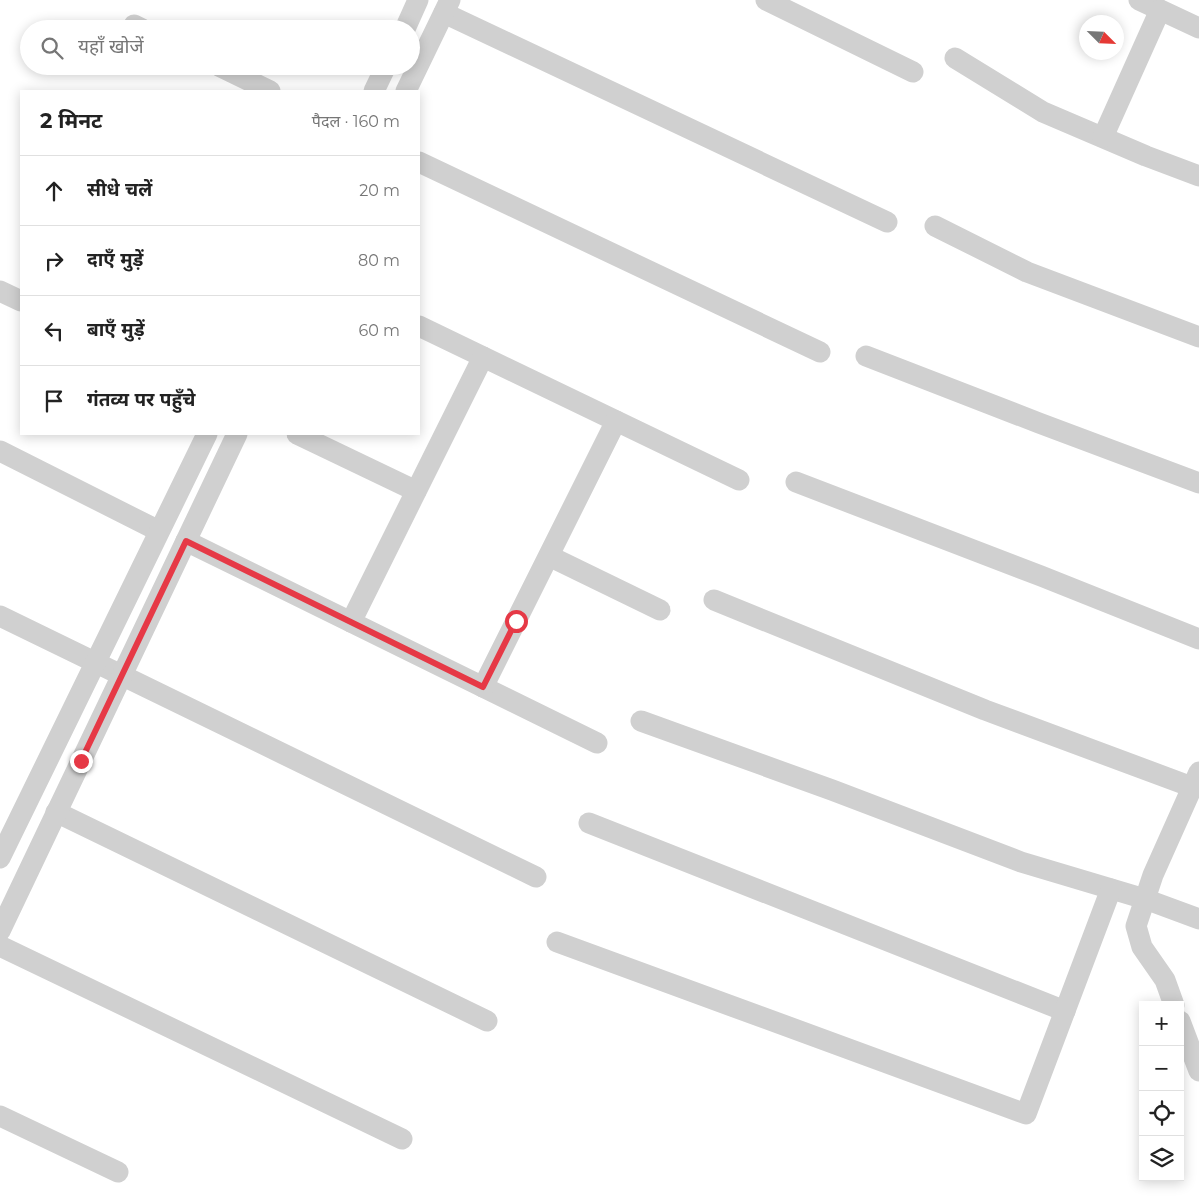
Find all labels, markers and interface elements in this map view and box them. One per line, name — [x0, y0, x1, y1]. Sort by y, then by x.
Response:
north arrow — [1079, 15, 1124, 60]
search box — [20, 20, 420, 75]
icon: search — [38, 34, 66, 62]
text: यहाँ खोजें — [78, 35, 144, 58]
text: 2 मिनट — [40, 108, 102, 133]
text: पैदल · 160 m — [312, 112, 400, 131]
icon: ahead — [40, 177, 68, 205]
text: सीधे चलें — [87, 178, 152, 201]
text: 20 m — [359, 181, 400, 200]
icon: right — [40, 247, 68, 275]
text: दाएँ मुड़ें — [87, 248, 143, 271]
text: 80 m — [358, 251, 400, 270]
icon: left — [40, 317, 68, 345]
text: बाएँ मुड़ें — [87, 318, 144, 341]
text: 60 m — [358, 321, 400, 340]
icon: arrive — [40, 387, 68, 415]
text: गंतव्य पर पहुँचे — [87, 388, 195, 411]
route start — [505, 610, 528, 633]
route end — [70, 750, 93, 773]
map controls — [1139, 1001, 1184, 1181]
button: + — [1139, 1001, 1184, 1046]
button: − — [1139, 1046, 1184, 1091]
button: locate — [1139, 1091, 1184, 1136]
button: layers — [1139, 1136, 1184, 1181]

